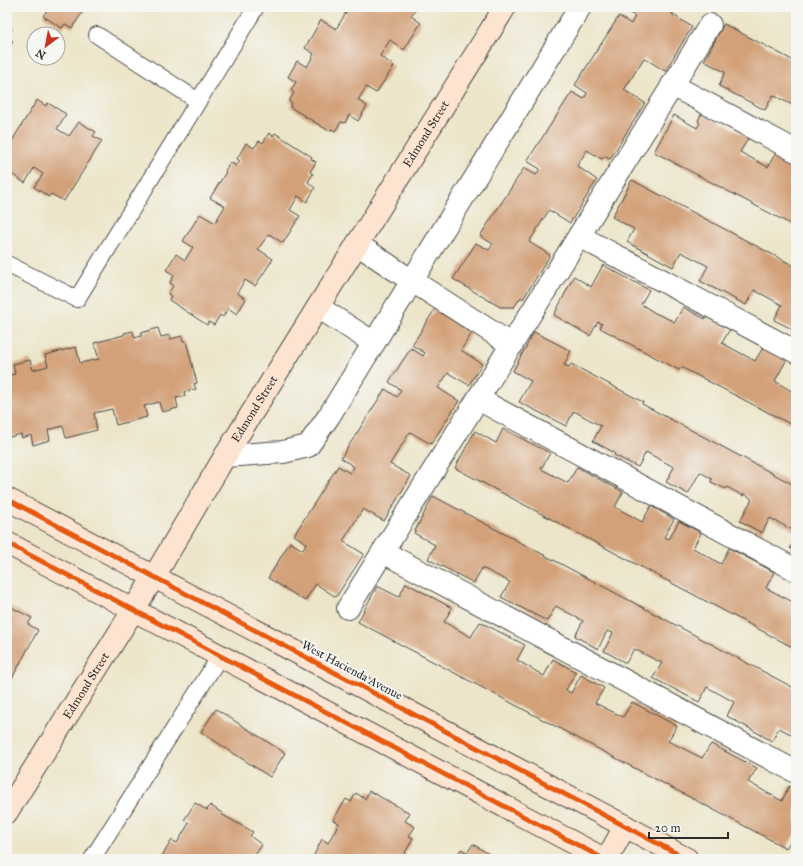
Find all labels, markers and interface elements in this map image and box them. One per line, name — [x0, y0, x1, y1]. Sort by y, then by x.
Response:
north arrow — [26, 26, 66, 66]
text: N — [33, 46, 48, 62]
street label: Edmond Street — [400, 97, 452, 170]
street label: Edmond Street — [228, 372, 281, 445]
street label: West Hacienda Avenue — [299, 638, 405, 702]
street label: Edmond Street — [60, 649, 112, 722]
scale bar — [649, 814, 728, 840]
text: 20 m — [655, 821, 681, 835]

